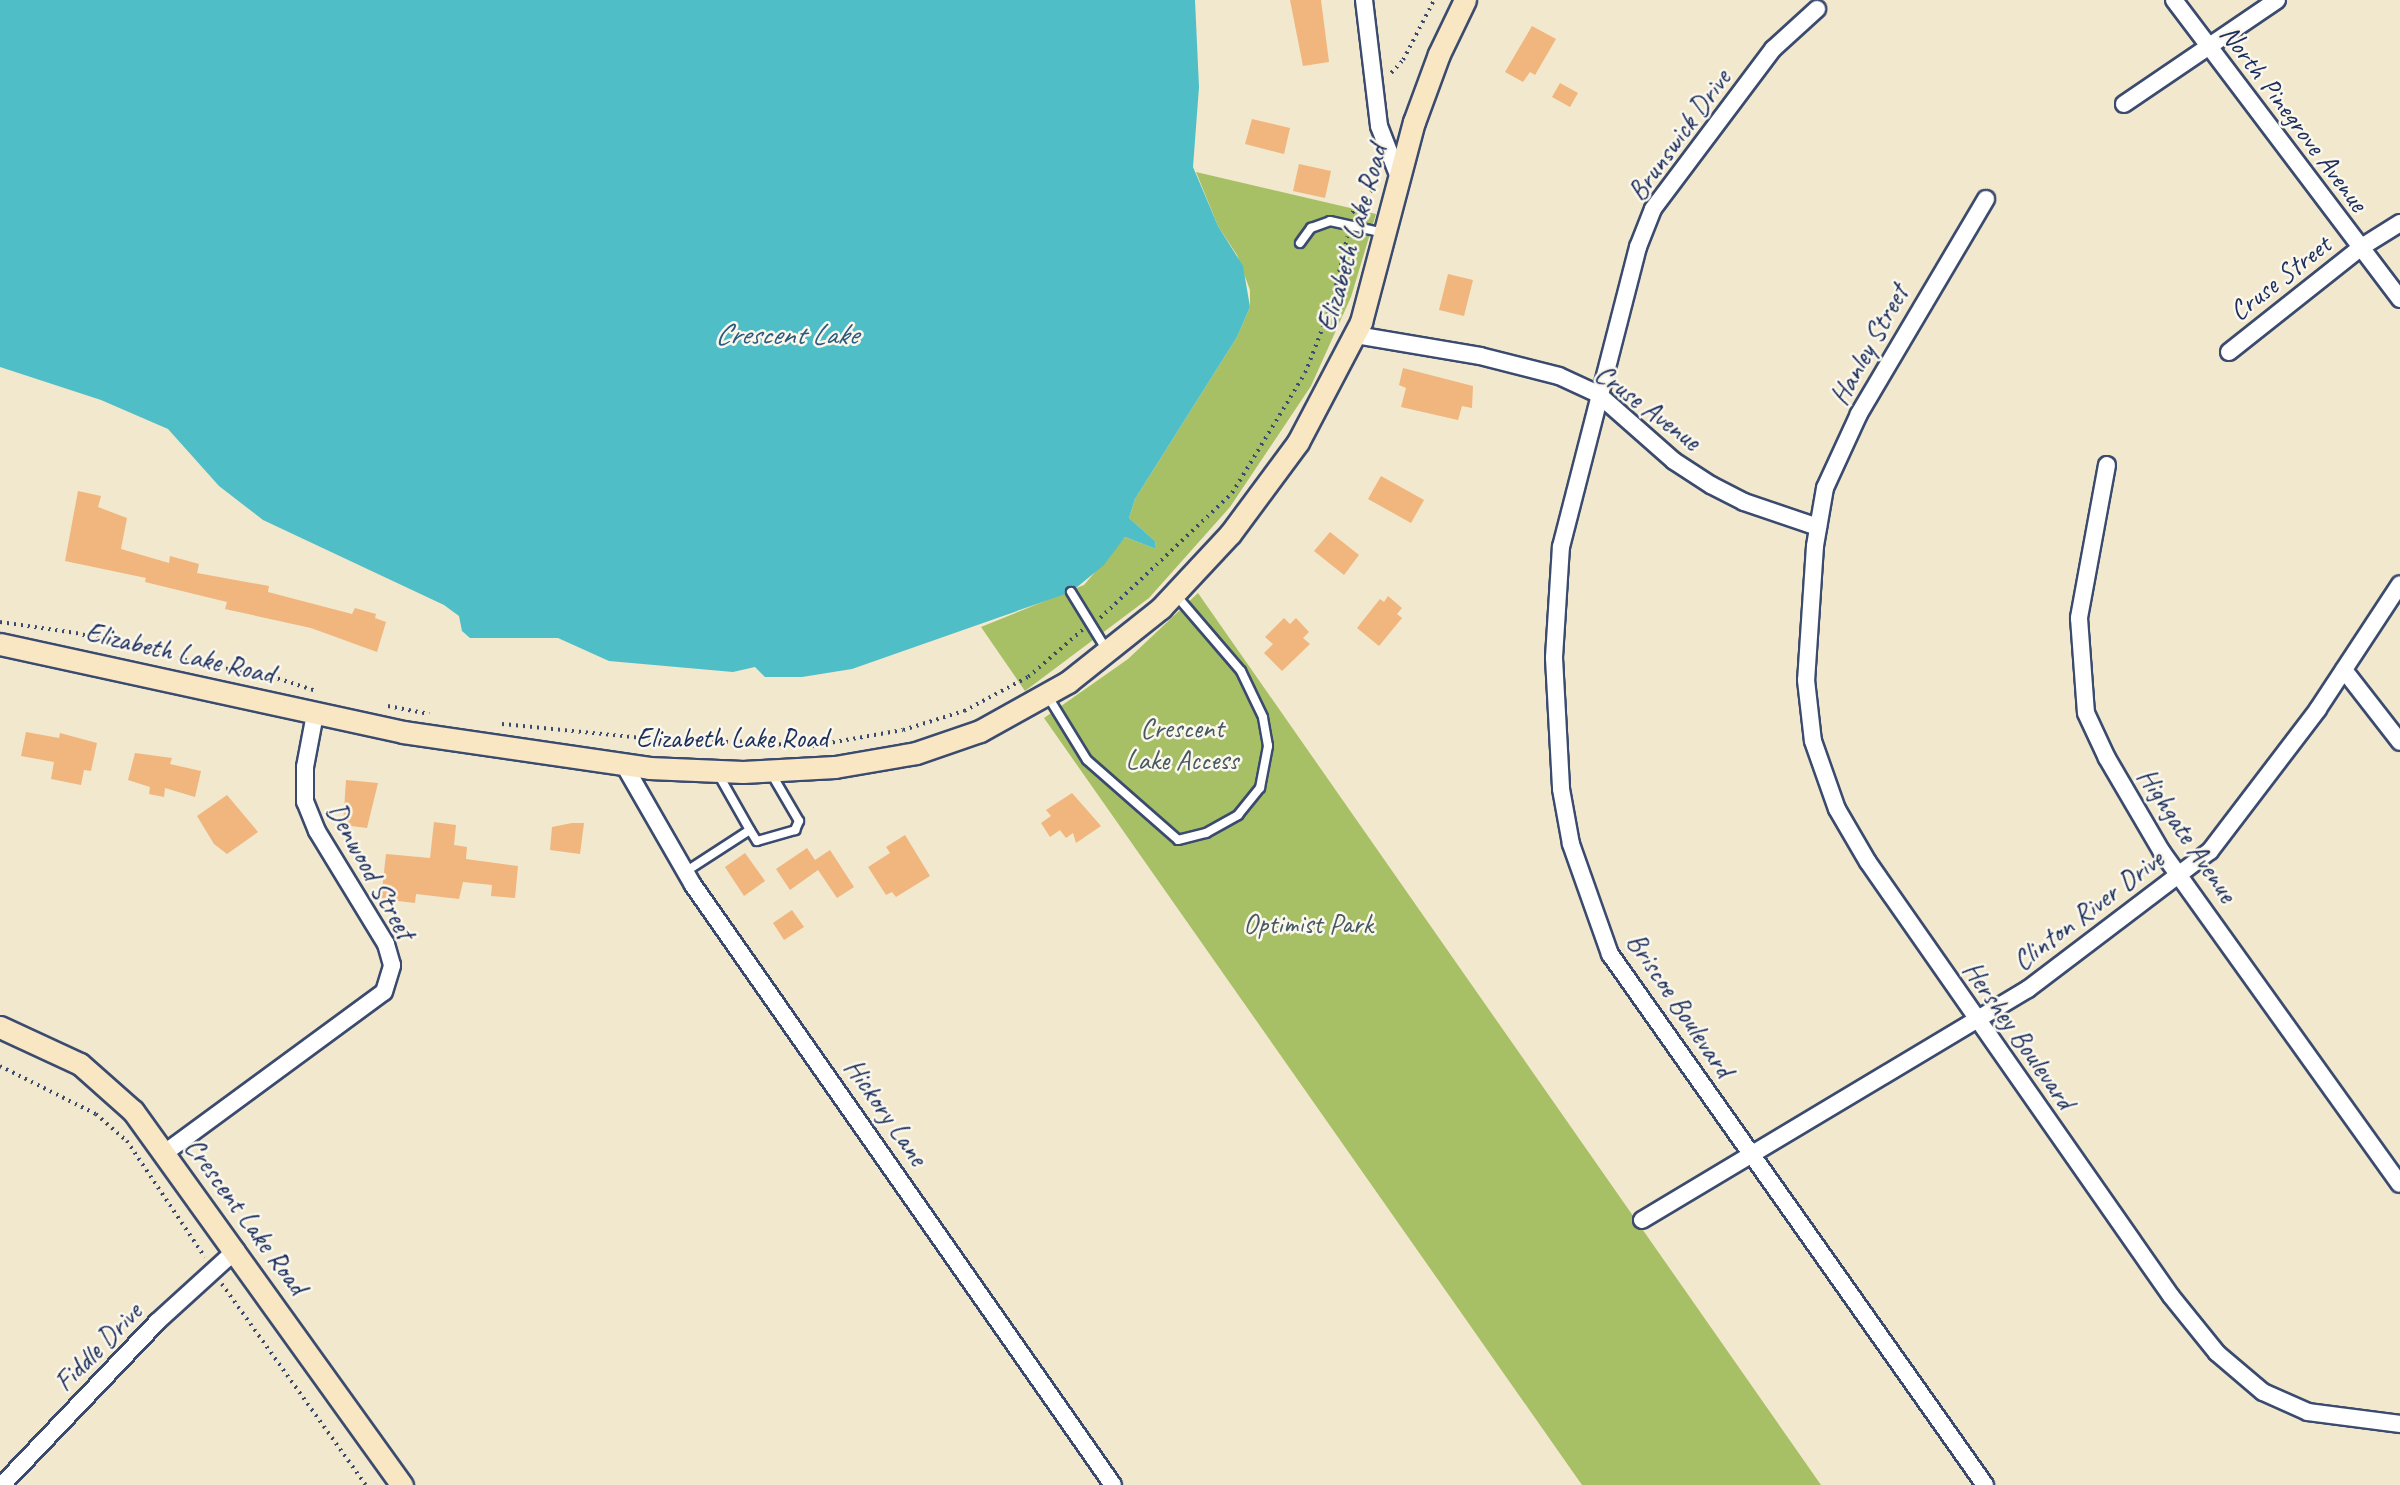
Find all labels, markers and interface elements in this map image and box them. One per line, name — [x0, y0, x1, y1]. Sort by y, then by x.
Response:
street label: North Pinegrove Avenue — [2213, 18, 2375, 218]
street label: Brunswick Drive — [1620, 63, 1738, 207]
street label: Elizabeth Lake Road — [1309, 141, 1395, 335]
street label: Cruse Street — [2222, 228, 2338, 328]
street label: Hanley Street — [1822, 279, 1916, 411]
water label: Crescent Lake — [714, 316, 858, 352]
street label: Cruse Avenue — [1589, 356, 1707, 458]
street label: Elizabeth Lake Road — [83, 615, 277, 691]
park label: Crescent Lake Access — [1126, 711, 1238, 777]
street label: Elizabeth Lake Road — [636, 721, 828, 755]
street label: Highgate Avenue — [2130, 762, 2244, 908]
street label: Denwood Street — [320, 797, 422, 945]
street label: Clinton River Drive — [2006, 842, 2170, 978]
park label: Optimist Park — [1243, 907, 1373, 941]
street label: Briscoe Boulevard — [1619, 926, 1741, 1084]
street label: Hershey Boulevard — [1955, 954, 2083, 1116]
street label: Hickory Lane — [837, 1052, 935, 1172]
street label: Crescent Lake Road — [177, 1130, 315, 1302]
street label: Fiddle Drive — [47, 1295, 149, 1399]

